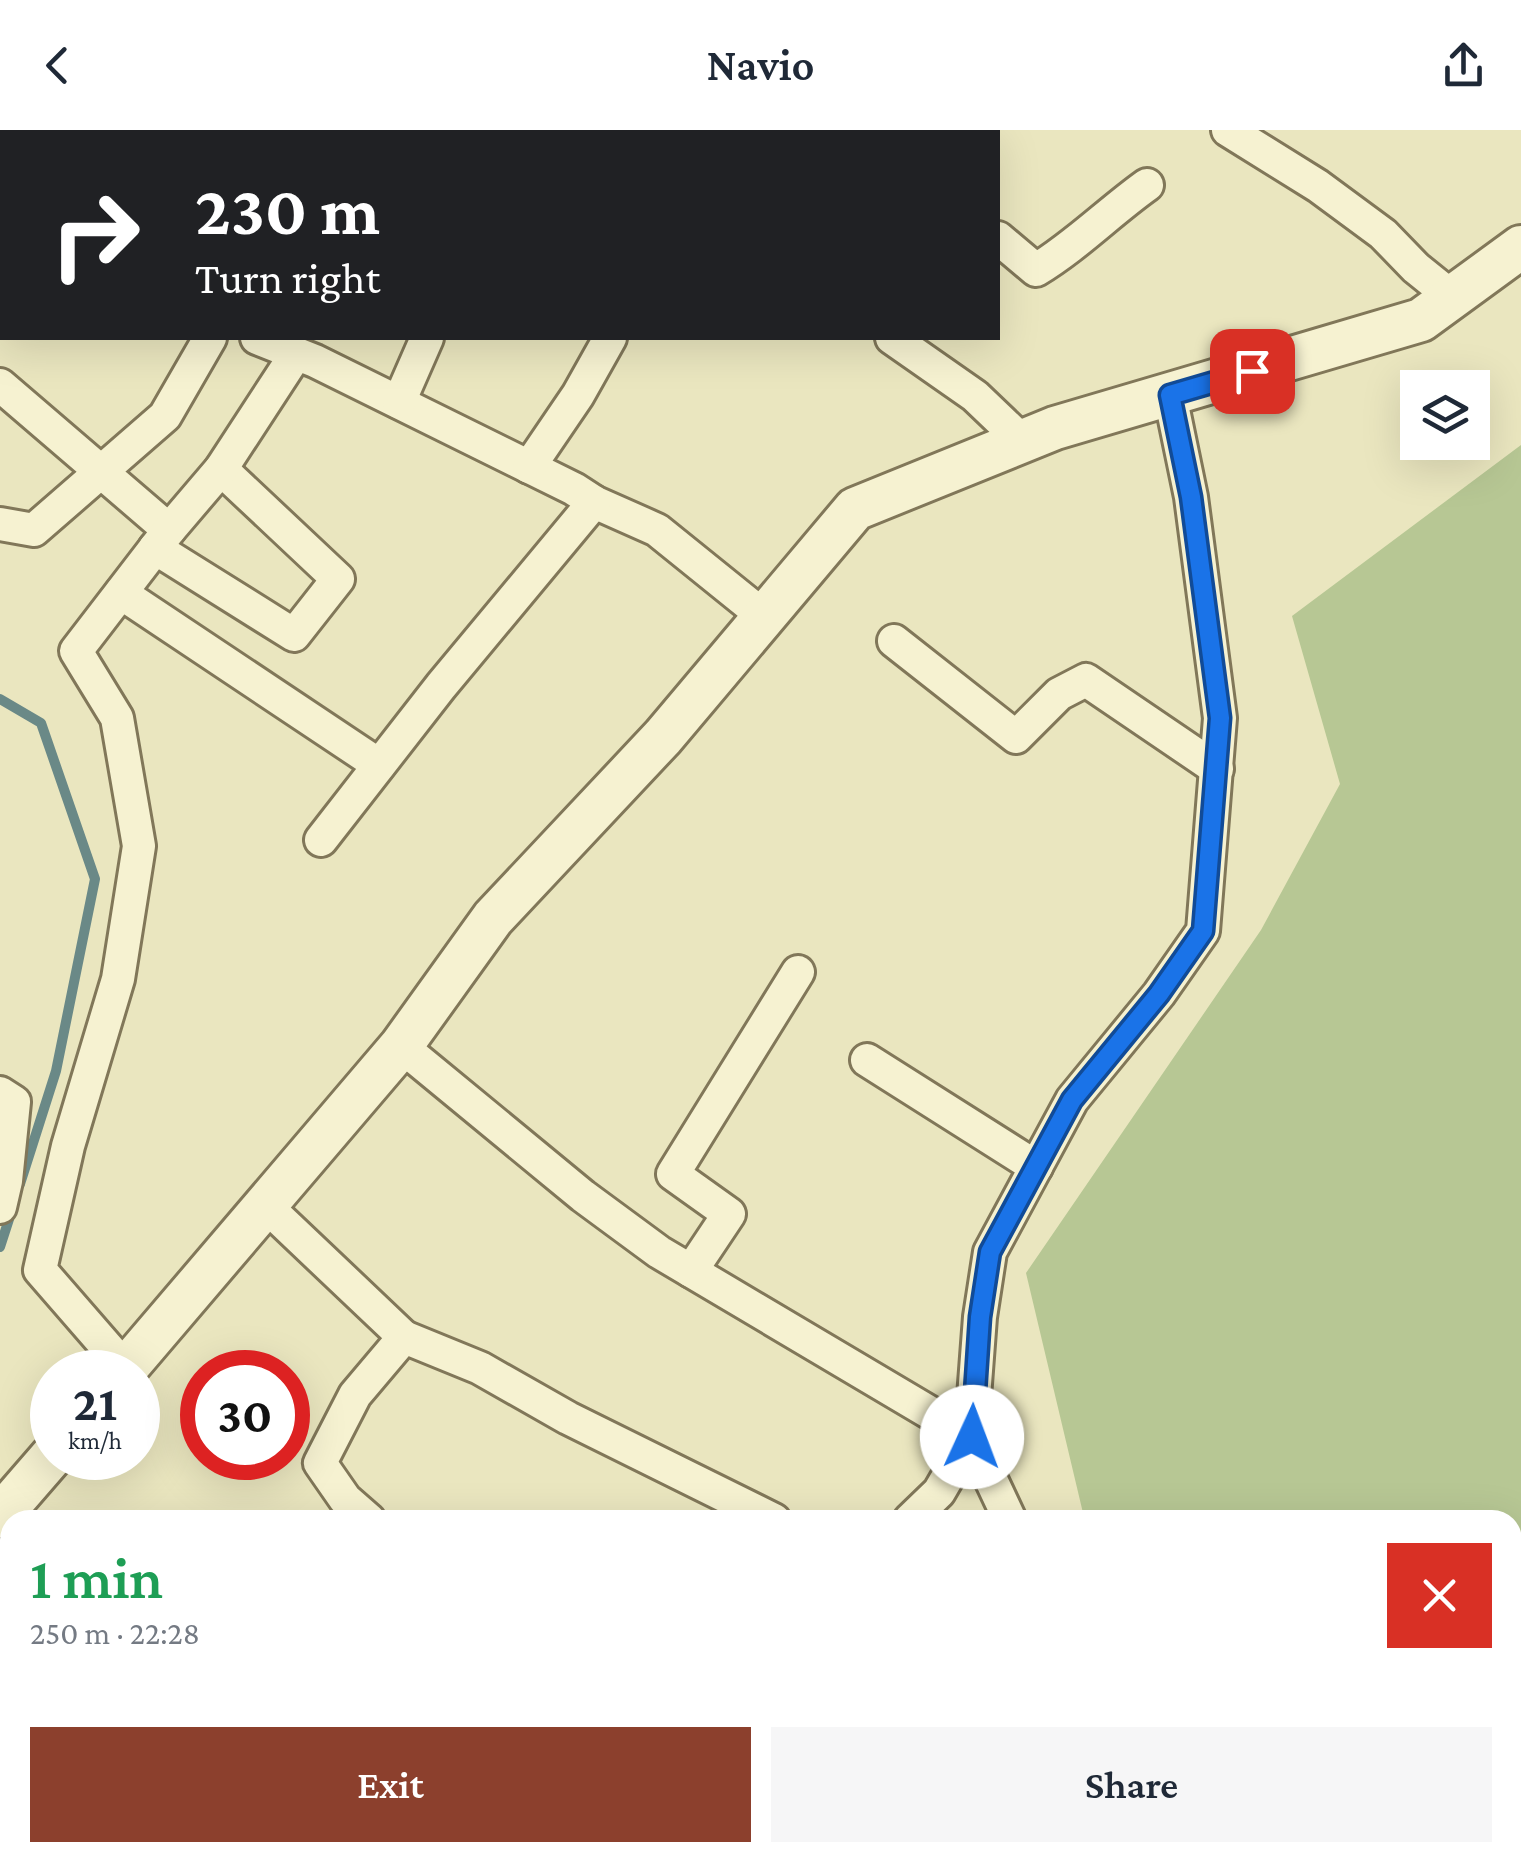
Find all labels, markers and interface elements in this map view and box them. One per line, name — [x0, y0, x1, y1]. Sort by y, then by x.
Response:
icon: back — [30, 38, 85, 93]
icon: share — [1436, 38, 1491, 93]
text: Navio — [706, 40, 815, 90]
icon: right — [30, 170, 160, 300]
text: 230 m — [195, 171, 380, 249]
text: Turn right — [195, 253, 380, 303]
pin — [1210, 329, 1295, 414]
icon: arrive — [1225, 344, 1280, 399]
map controls — [1400, 370, 1490, 460]
button: layers — [1400, 370, 1490, 460]
speed limit sign: 30 — [180, 1350, 310, 1480]
text: 21 — [73, 1375, 117, 1431]
position arrow — [920, 1385, 1024, 1489]
text: km/h — [68, 1427, 122, 1454]
button: close — [1387, 1543, 1492, 1648]
text: 1 min — [30, 1544, 163, 1611]
text: 250 m · 22:28 — [30, 1615, 200, 1651]
button: Exit — [30, 1727, 751, 1842]
button: Share — [771, 1727, 1492, 1842]

